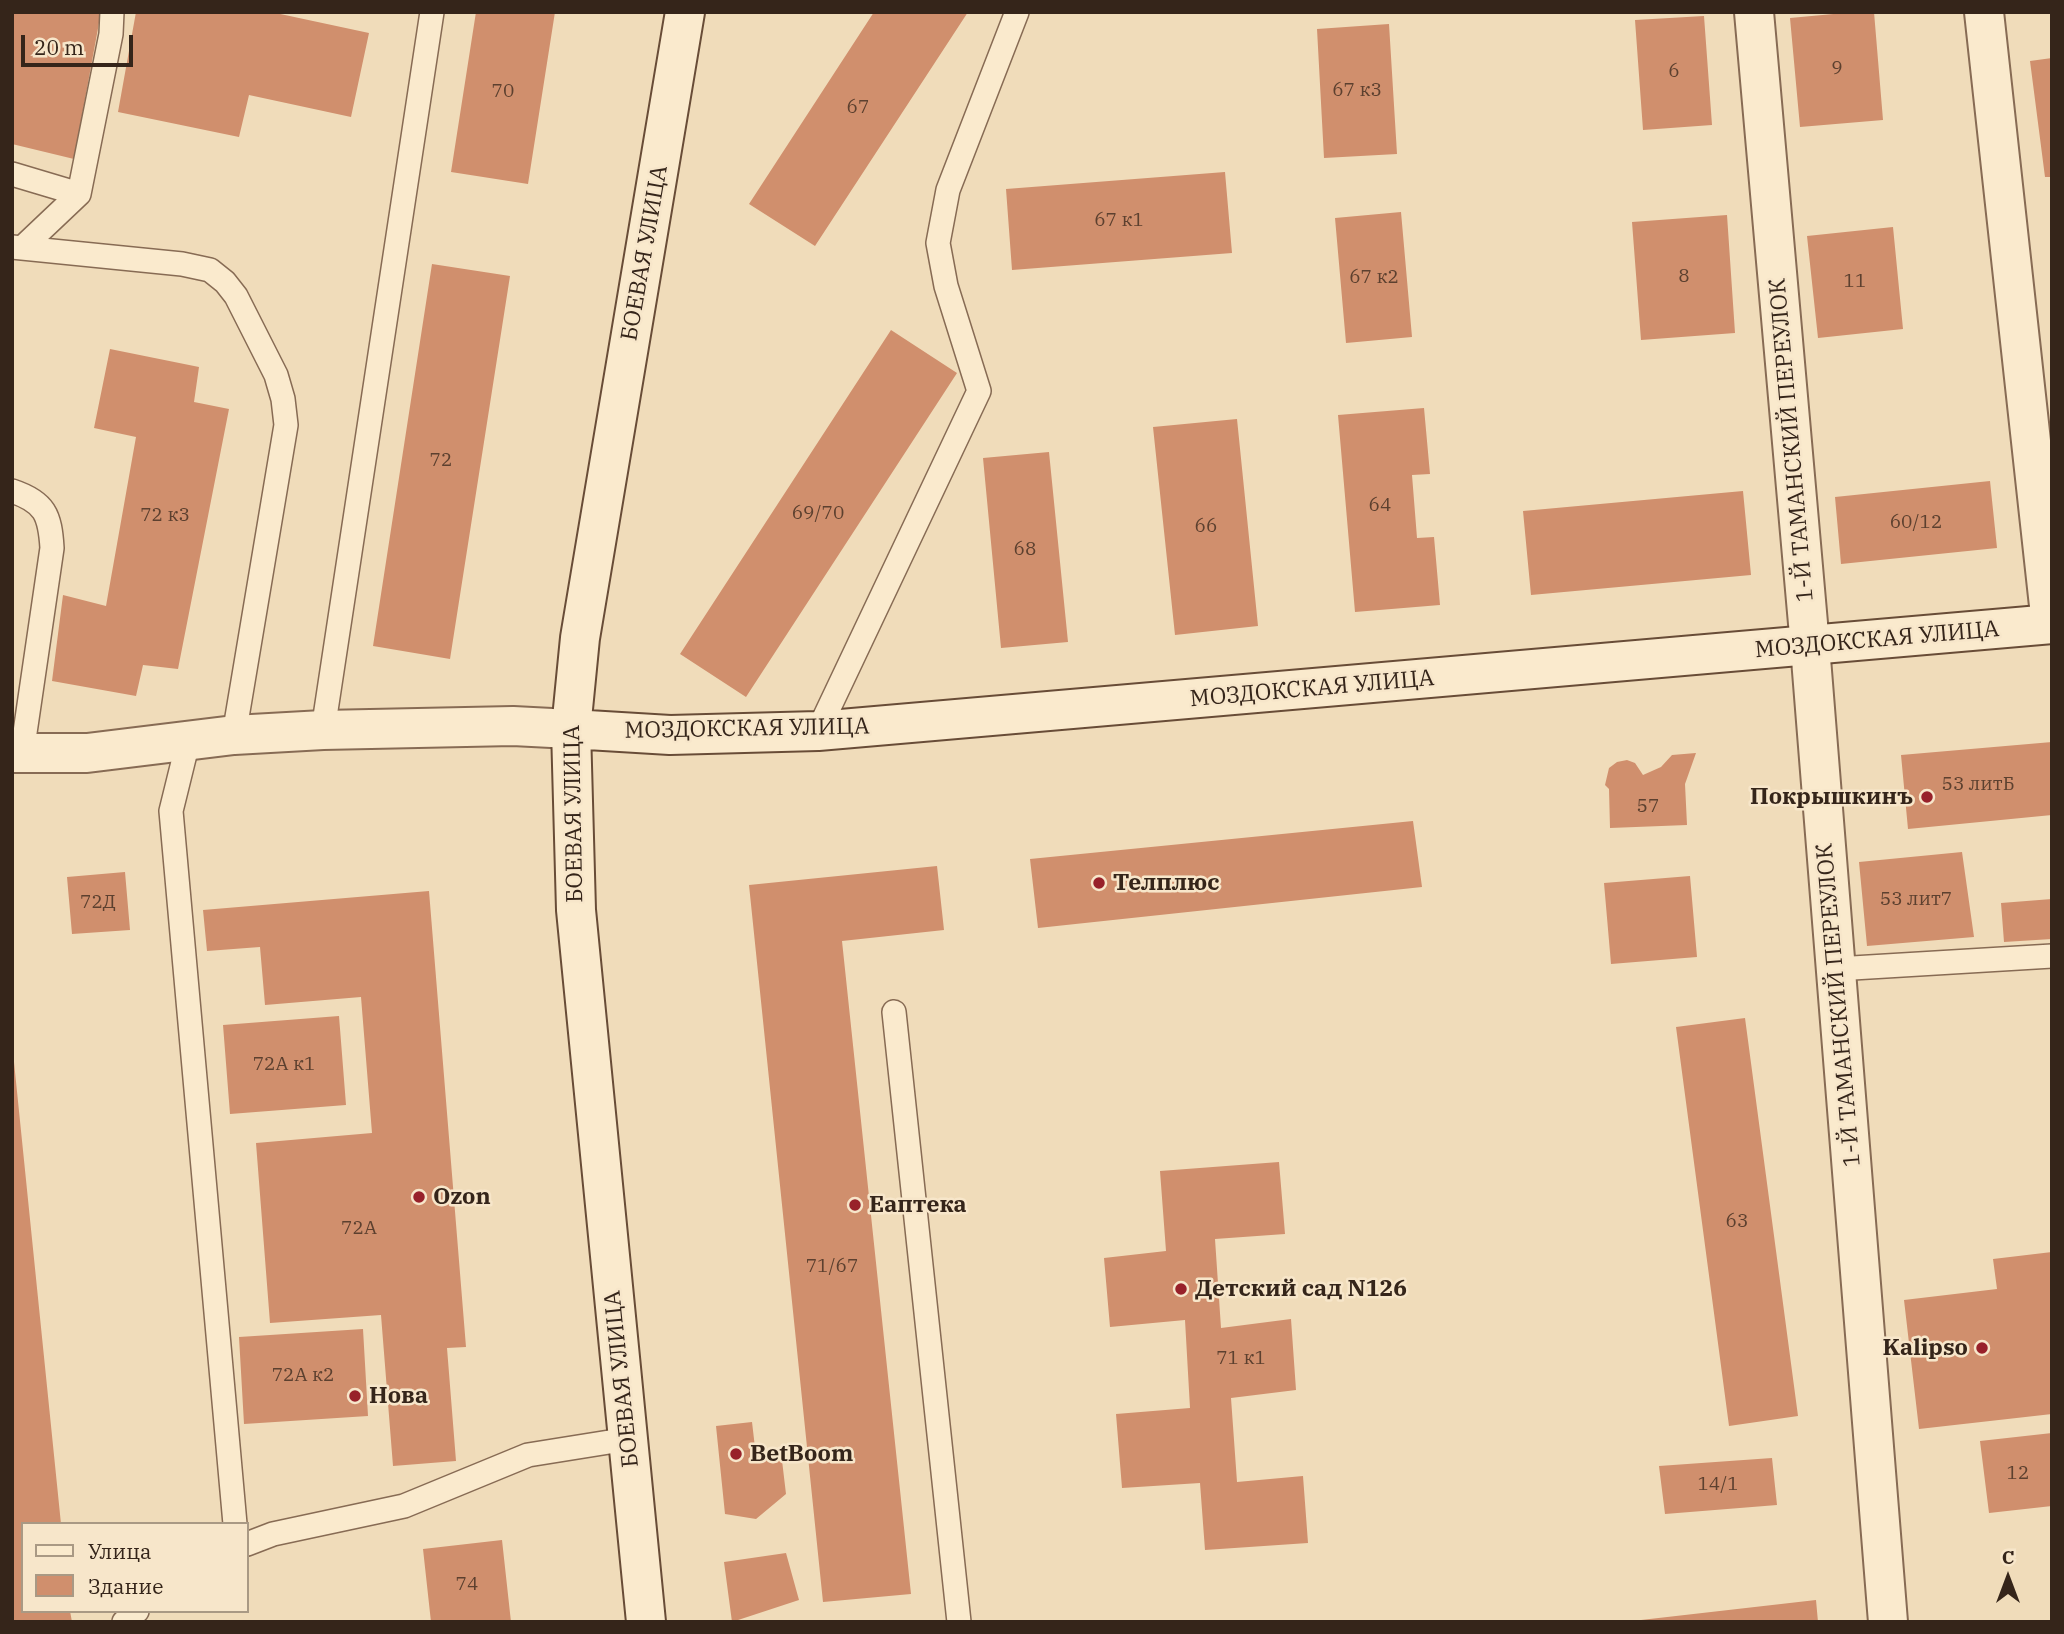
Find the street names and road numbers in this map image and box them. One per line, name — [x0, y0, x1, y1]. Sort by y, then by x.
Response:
street label: БОЕВАЯ УЛИЦА — [616, 163, 674, 343]
street label: 1-Й ТАМАНСКИЙ ПЕРЕУЛОК — [1764, 277, 1820, 603]
street label: МОЗДОКСКАЯ УЛИЦА — [1754, 616, 2000, 664]
street label: МОЗДОКСКАЯ УЛИЦА — [1189, 665, 1435, 713]
street label: МОЗДОКСКАЯ УЛИЦА — [624, 713, 870, 745]
street label: БОЕВАЯ УЛИЦА — [559, 725, 589, 903]
street label: 1-Й ТАМАНСКИЙ ПЕРЕУЛОК — [1811, 842, 1867, 1168]
street label: БОЕВАЯ УЛИЦА — [599, 1289, 645, 1469]

